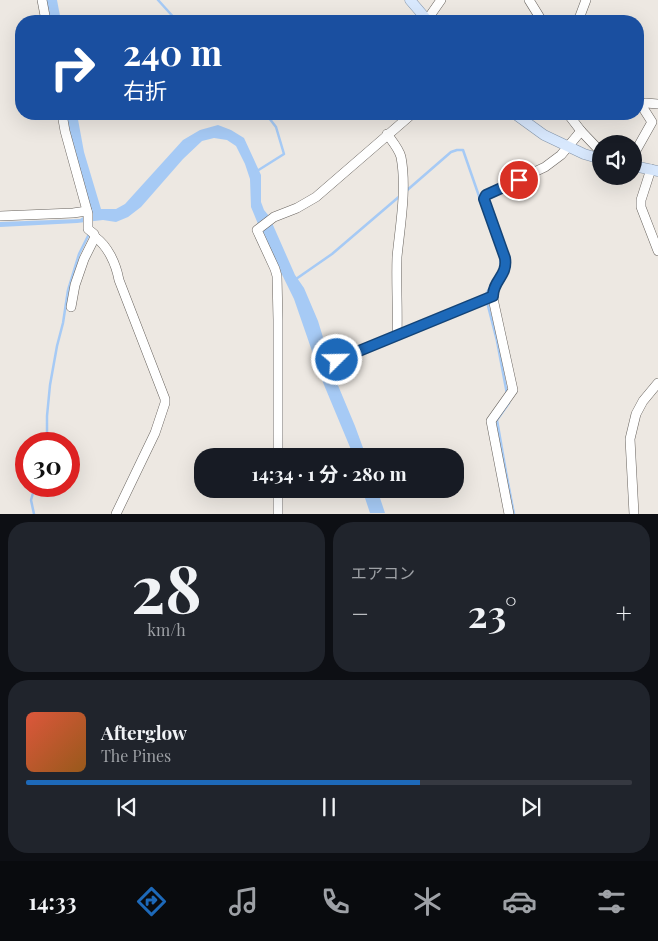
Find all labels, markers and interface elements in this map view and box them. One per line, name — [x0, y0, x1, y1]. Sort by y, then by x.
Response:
text: 240 m — [123, 28, 222, 75]
icon: right — [40, 35, 105, 100]
text: 右折 — [123, 75, 167, 105]
map controls — [592, 135, 642, 185]
button: sound — [592, 135, 642, 185]
pin — [498, 159, 540, 201]
icon: arrive — [505, 166, 533, 194]
position arrow — [310, 333, 362, 385]
speed limit sign: 30 — [15, 432, 80, 497]
text: 14:34 · 1 分 · 280 m — [251, 460, 407, 486]
text: 28 — [131, 543, 202, 629]
text: エアコン — [351, 562, 415, 583]
text: 23° — [468, 587, 517, 638]
text: − — [351, 594, 369, 631]
text: + — [616, 594, 632, 631]
text: km/h — [147, 619, 186, 640]
text: Afterglow — [101, 719, 187, 745]
text: The Pines — [101, 745, 171, 766]
icon: previous — [113, 793, 141, 821]
icon: pause — [315, 793, 343, 821]
icon: next — [517, 793, 545, 821]
icon: directions — [134, 884, 169, 919]
icon: music — [226, 884, 261, 919]
icon: phone — [318, 884, 353, 919]
icon: climate — [410, 884, 445, 919]
icon: car — [502, 884, 537, 919]
icon: filters — [594, 884, 629, 919]
text: 14:33 — [29, 886, 76, 916]

